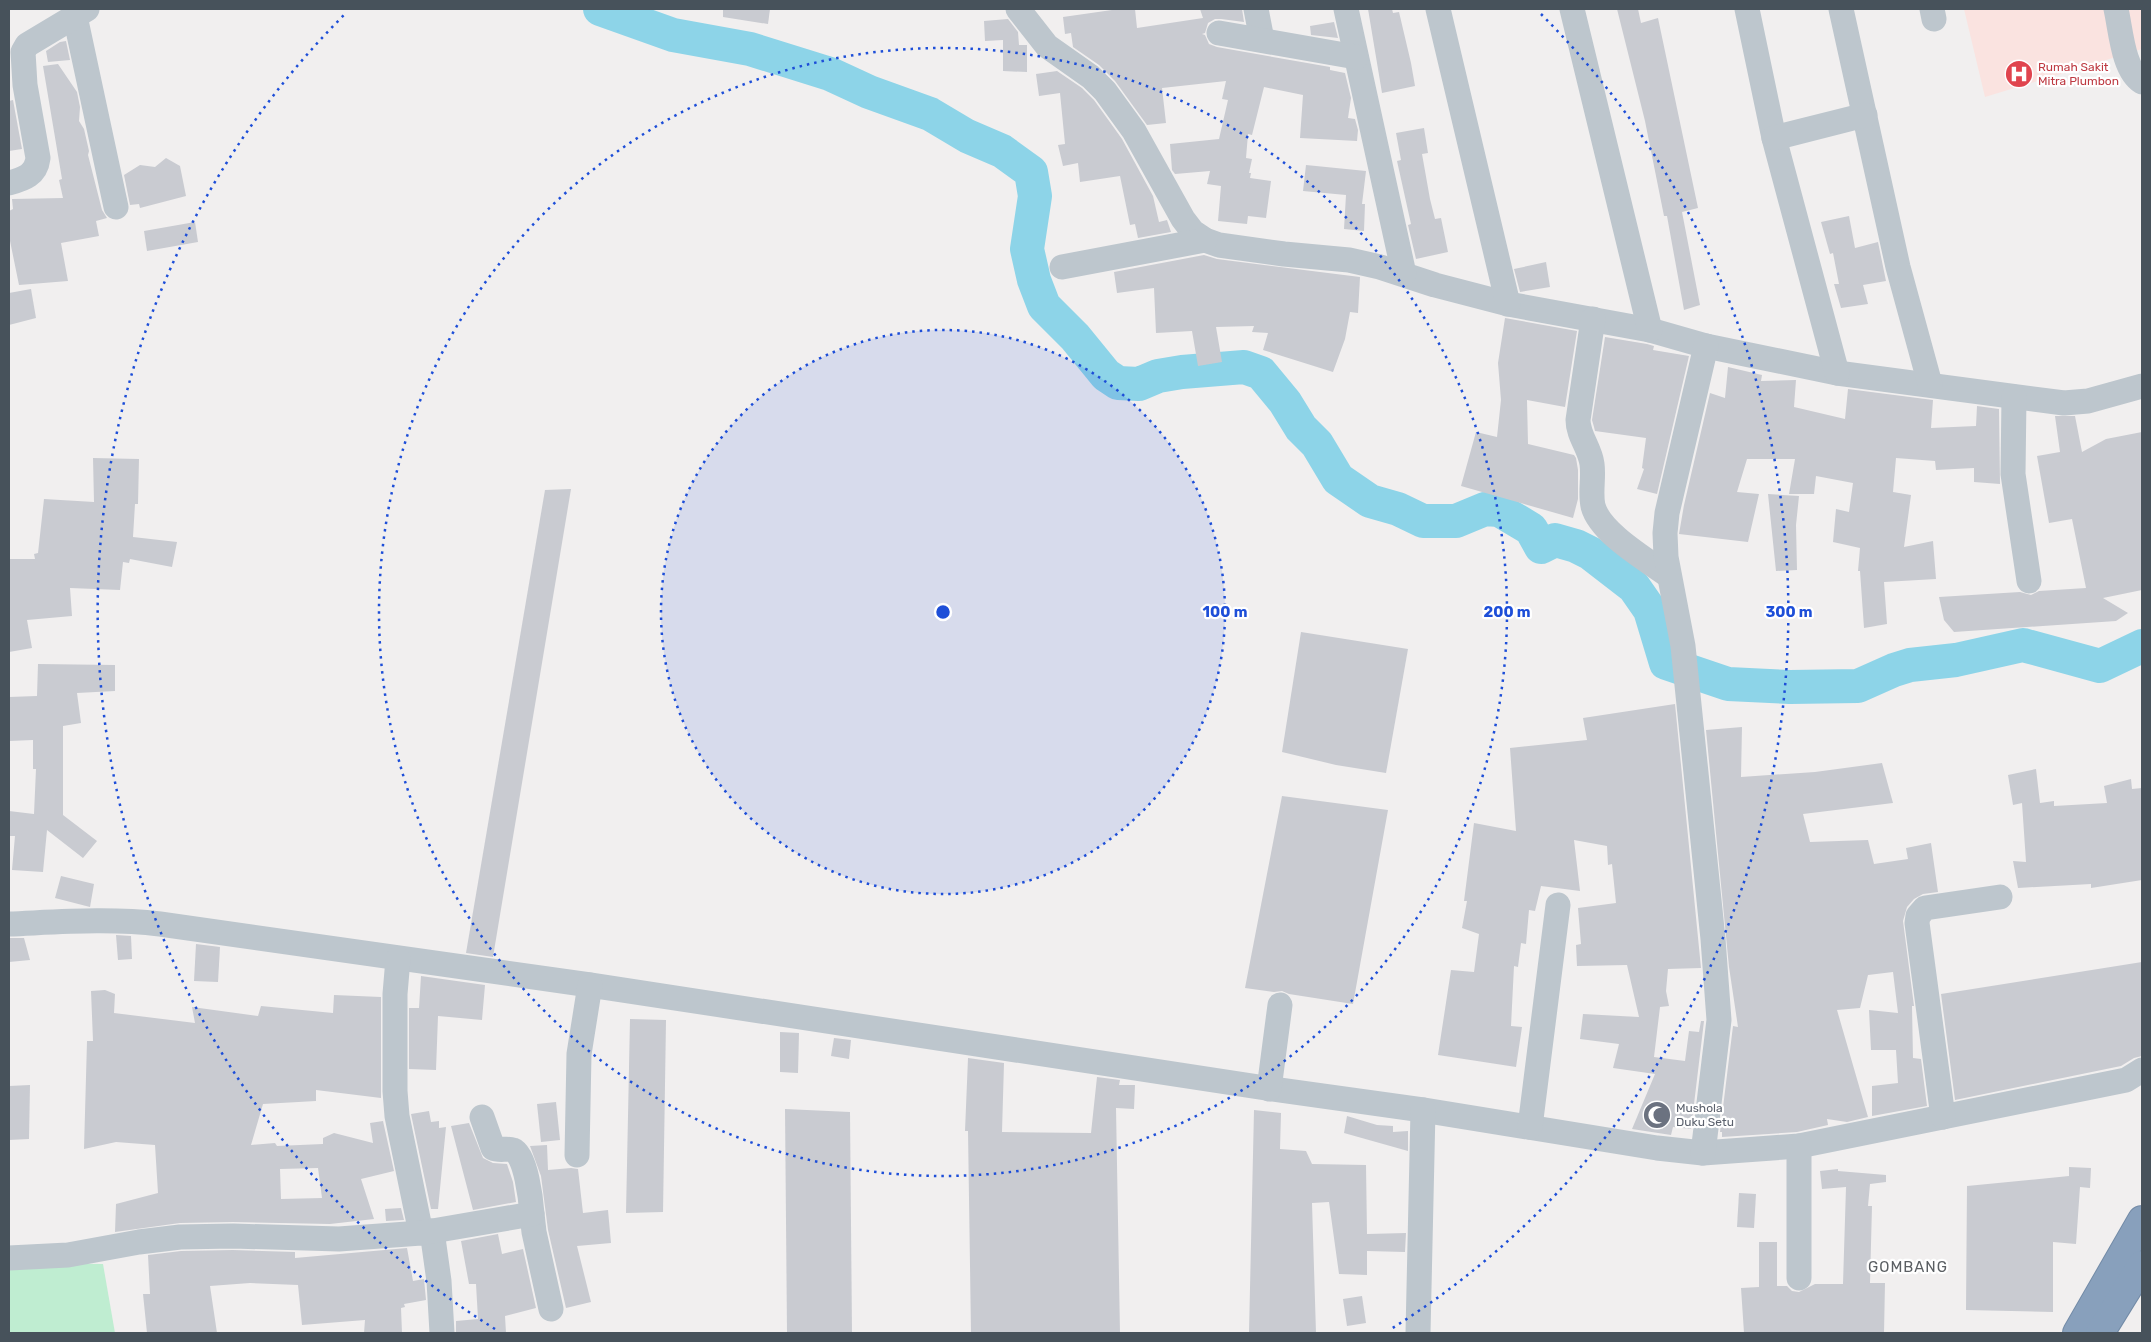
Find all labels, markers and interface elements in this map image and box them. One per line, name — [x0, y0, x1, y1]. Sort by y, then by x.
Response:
hospital icon: Rumah Sakit Mitra Plumbon — [2004, 59, 2034, 89]
place label: Rumah Sakit Mitra Plumbon — [2038, 60, 2119, 88]
centre of rings — [934, 603, 952, 621]
text: 100 m — [1203, 603, 1247, 621]
text: 200 m — [1483, 603, 1531, 621]
text: 300 m — [1765, 603, 1813, 621]
mosque icon: Mushola Duku Setu — [1642, 1100, 1672, 1130]
place label: Mushola Duku Setu — [1676, 1101, 1734, 1129]
district label: GOMBANG — [1868, 1258, 1948, 1276]

